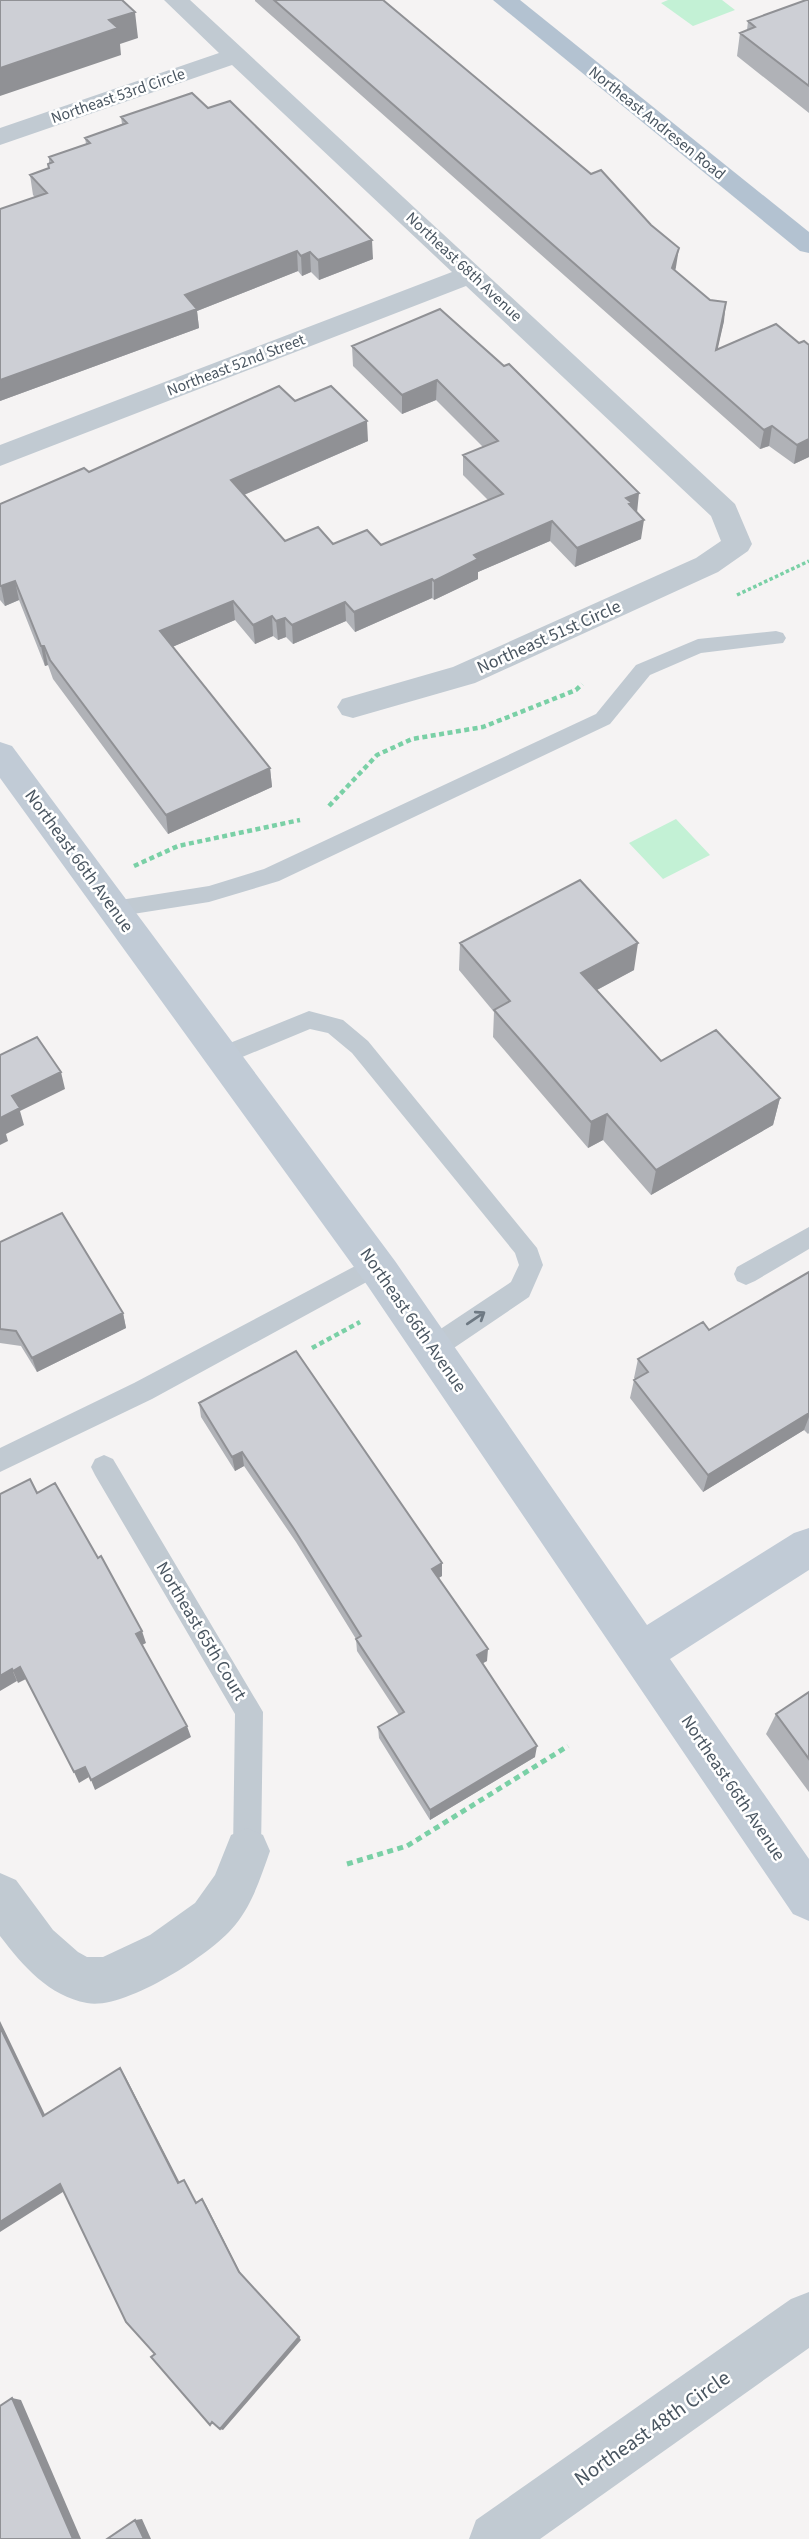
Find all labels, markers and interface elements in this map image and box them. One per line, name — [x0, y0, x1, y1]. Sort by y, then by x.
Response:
street label: Northeast Andresen Road — [584, 61, 730, 185]
street label: Northeast 53rd Circle — [48, 63, 188, 129]
street label: Northeast 68th Avenue — [401, 207, 527, 327]
street label: Northeast 52nd Street — [164, 328, 309, 401]
street label: Northeast 51st Circle — [473, 594, 625, 680]
street label: Northeast 66th Avenue — [19, 784, 139, 938]
street label: Northeast 66th Avenue — [354, 1243, 472, 1397]
one-way arrow — [466, 1311, 485, 1325]
street label: Northeast 65th Court — [150, 1557, 252, 1705]
street label: Northeast 66th Avenue — [675, 1710, 791, 1866]
street label: Northeast 48th Circle — [568, 2363, 736, 2493]

